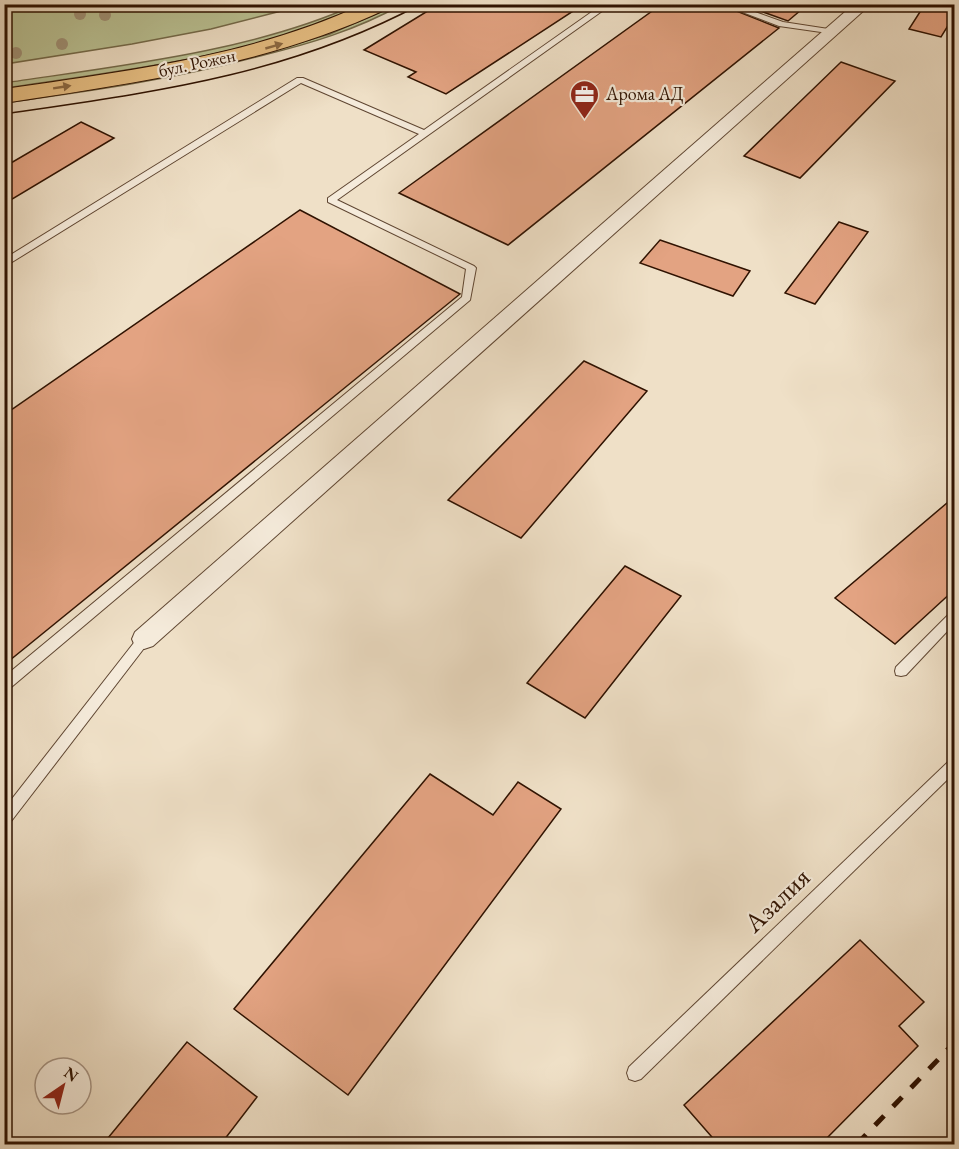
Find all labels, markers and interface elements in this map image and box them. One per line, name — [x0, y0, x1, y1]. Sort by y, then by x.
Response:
one-way arrow — [265, 40, 283, 50]
street label: бул. Рожен — [156, 43, 237, 82]
office icon: Арома АД — [569, 78, 601, 120]
one-way arrow — [53, 82, 72, 91]
place label: Арома АД — [605, 82, 684, 105]
street label: Азалия — [735, 860, 817, 940]
north arrow — [33, 1056, 93, 1116]
text: N — [60, 1062, 83, 1086]

